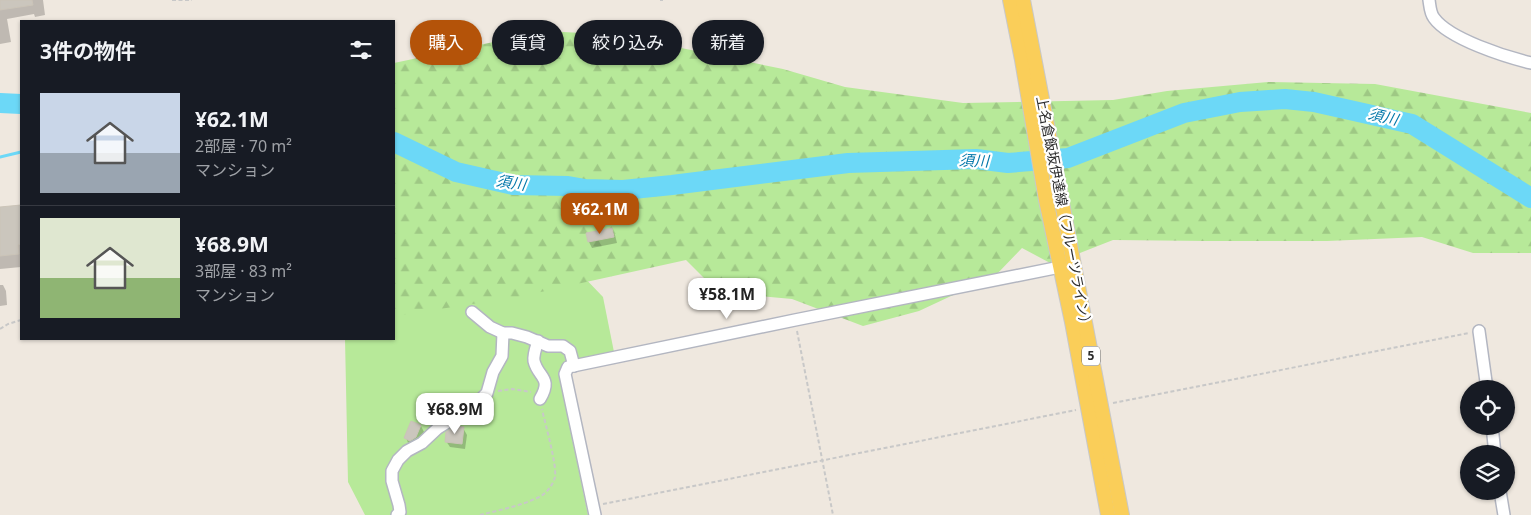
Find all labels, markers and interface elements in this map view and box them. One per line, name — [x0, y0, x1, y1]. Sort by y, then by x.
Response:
chip: 購入 — [410, 20, 482, 65]
chip: 賃貸 — [492, 20, 564, 65]
chip: 絞り込み — [574, 20, 682, 65]
chip: 新着 — [692, 20, 764, 65]
icon: filters — [347, 36, 375, 64]
text: 3件の物件 — [40, 37, 136, 65]
street label: 上名倉飯坂伊達線（フルーツライン） — [1032, 94, 1096, 331]
water label: 須川 — [1366, 103, 1402, 130]
text: ¥62.1M — [195, 105, 269, 133]
icon: home — [80, 113, 140, 173]
text: 2部屋 · 70 m² — [195, 135, 292, 157]
water label: 須川 — [959, 149, 991, 171]
text: マンション — [195, 159, 275, 181]
water label: 須川 — [495, 170, 529, 194]
pin: ¥62.1M — [559, 192, 641, 235]
text: ¥62.1M — [572, 198, 628, 220]
text: ¥68.9M — [195, 230, 269, 258]
icon: home — [80, 238, 140, 298]
text: 3部屋 · 83 m² — [195, 260, 292, 282]
pin: ¥58.1M — [686, 278, 768, 320]
text: ¥58.1M — [699, 283, 755, 305]
text: マンション — [195, 284, 275, 306]
road number: 5 — [1082, 346, 1100, 366]
map controls — [1460, 380, 1515, 500]
button: locate — [1460, 380, 1515, 435]
pin: ¥68.9M — [414, 392, 496, 435]
text: ¥68.9M — [427, 398, 483, 420]
button: layers — [1460, 445, 1515, 500]

